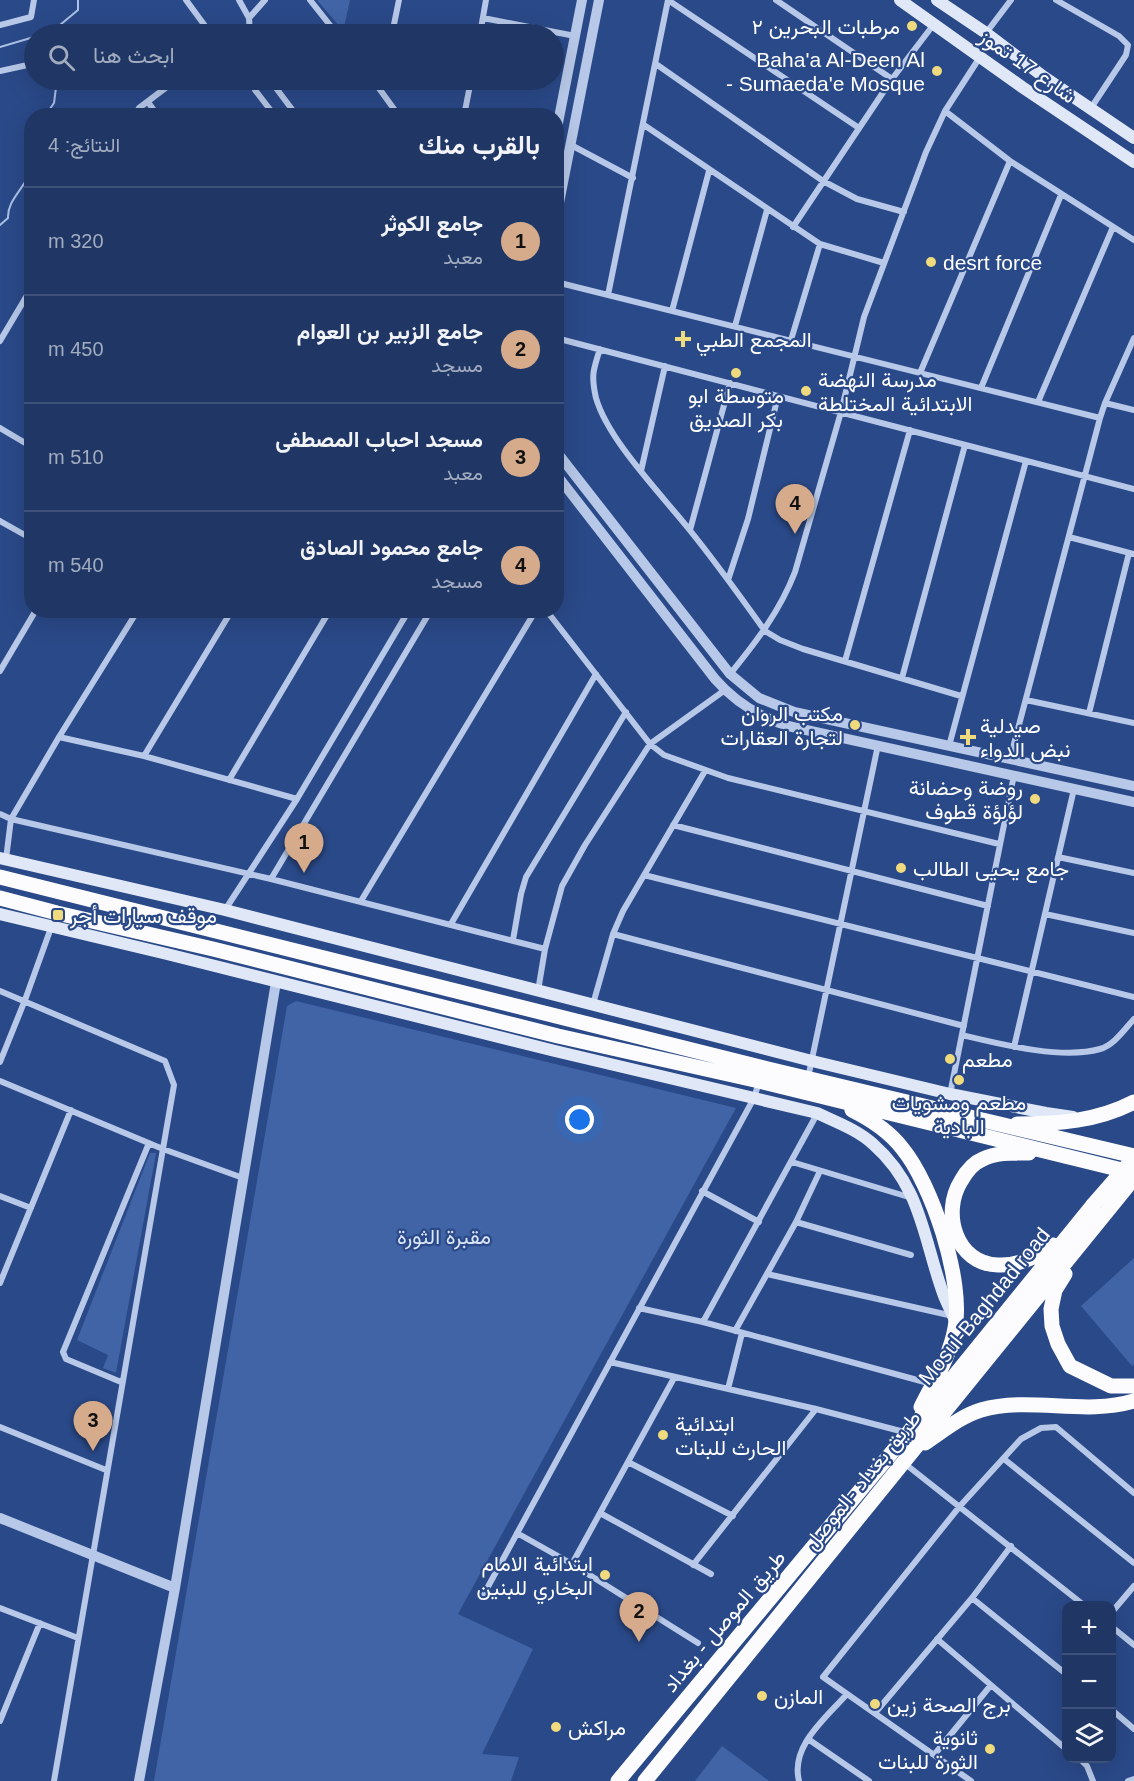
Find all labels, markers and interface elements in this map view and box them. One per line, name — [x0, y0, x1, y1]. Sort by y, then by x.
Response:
place label: مرطبات البحرين ٢ — [752, 15, 900, 40]
marker: مرطبات البحرين ٢ — [905, 19, 919, 33]
search box — [24, 24, 564, 90]
street label: شارع 17 تموز — [973, 24, 1081, 110]
icon: search — [45, 41, 78, 74]
text: ابحث هنا — [93, 43, 175, 68]
place label: Baha'a Al-Deen Al - Sumaeda'e Mosque — [726, 48, 925, 95]
marker: Baha'a Al-Deen Al - Sumaeda'e Mosque — [930, 64, 944, 78]
text: بالقرب منك — [419, 130, 540, 160]
text: النتائج: 4 — [48, 134, 120, 156]
text: جامع الكوثر — [381, 211, 483, 236]
text: 320 m — [48, 230, 104, 252]
text: 1 — [515, 230, 526, 252]
text: معبد — [443, 246, 483, 268]
place label: desrt force — [943, 251, 1042, 274]
marker: desrt force — [924, 255, 938, 269]
text: جامع الزبير بن العوام — [297, 319, 483, 344]
place label: المجمع الطبي — [696, 328, 812, 357]
marker: المجمع الطبي — [674, 330, 692, 348]
text: 450 m — [48, 338, 104, 360]
text: 2 — [515, 338, 526, 360]
text: مسجد — [431, 354, 483, 376]
marker: متوسطة ابو بكر الصديق — [729, 366, 743, 380]
place label: مدرسة النهضة الابتدائية المختلطة — [818, 368, 972, 416]
place label: متوسطة ابو بكر الصديق — [688, 384, 784, 433]
marker: مدرسة النهضة الابتدائية المختلطة — [799, 384, 813, 398]
text: مسجد احباب المصطفى — [275, 427, 483, 452]
text: 510 m — [48, 446, 104, 468]
text: 3 — [515, 446, 526, 468]
text: معبد — [443, 462, 483, 484]
pin: 4 — [776, 484, 814, 534]
text: جامع محمود الصادق — [300, 535, 483, 560]
text: 540 m — [48, 554, 104, 576]
text: 4 — [515, 554, 526, 576]
text: مسجد — [431, 570, 483, 592]
place label: مكتب الروان لتجارة العقارات — [721, 702, 843, 751]
place label: صيدلية نبض الدواء — [980, 714, 1071, 763]
marker: مكتب الروان لتجارة العقارات — [848, 718, 862, 732]
marker: صيدلية نبض الدواء — [961, 730, 975, 744]
place label: روضة وحضانة لؤلؤة قطوف — [909, 776, 1023, 825]
marker: روضة وحضانة لؤلؤة قطوف — [1028, 792, 1042, 806]
pin: 1 — [284, 824, 324, 873]
place label: جامع يحيى الطالب — [913, 857, 1069, 883]
marker: جامع يحيى الطالب — [894, 861, 908, 875]
place label: موقف سيارات أجر — [69, 904, 217, 929]
marker: موقف سيارات أجر — [51, 908, 65, 922]
place label: مطعم — [962, 1048, 1013, 1074]
marker: مطعم — [943, 1052, 957, 1066]
marker: مطعم ومشويات البادية — [952, 1073, 966, 1087]
place label: مطعم ومشويات البادية — [892, 1091, 1026, 1139]
your location — [565, 1105, 594, 1134]
street label: Mosul-Baghdad road — [914, 1223, 1054, 1389]
park label: مقبرة الثورة — [397, 1225, 491, 1250]
pin: 3 — [74, 1402, 112, 1451]
street label: طريق بغداد -الموصل — [799, 1406, 926, 1555]
place label: ابتدائية الحارث للبنات — [675, 1412, 786, 1461]
marker: ابتدائية الحارث للبنات — [656, 1428, 670, 1442]
street label: طريق الموصل - بغداد — [658, 1546, 791, 1698]
place label: ابتدائية الامام البخاري للبنين — [477, 1552, 593, 1605]
marker: ابتدائية الامام البخاري للبنين — [598, 1568, 612, 1582]
pin: 2 — [620, 1592, 658, 1642]
map controls — [1062, 1601, 1116, 1763]
button: + — [1062, 1601, 1116, 1655]
button: − — [1062, 1655, 1116, 1709]
place label: المازن — [774, 1685, 823, 1710]
marker: المازن — [755, 1689, 769, 1703]
place label: برج الصحة زين — [887, 1693, 1011, 1719]
marker: برج الصحة زين — [868, 1697, 882, 1711]
button: layers — [1062, 1709, 1116, 1763]
place label: مراكش — [568, 1716, 626, 1741]
marker: مراكش — [549, 1720, 563, 1734]
place label: ثانوية الثورة للبنات — [878, 1726, 978, 1775]
marker: ثانوية الثورة للبنات — [983, 1742, 997, 1756]

